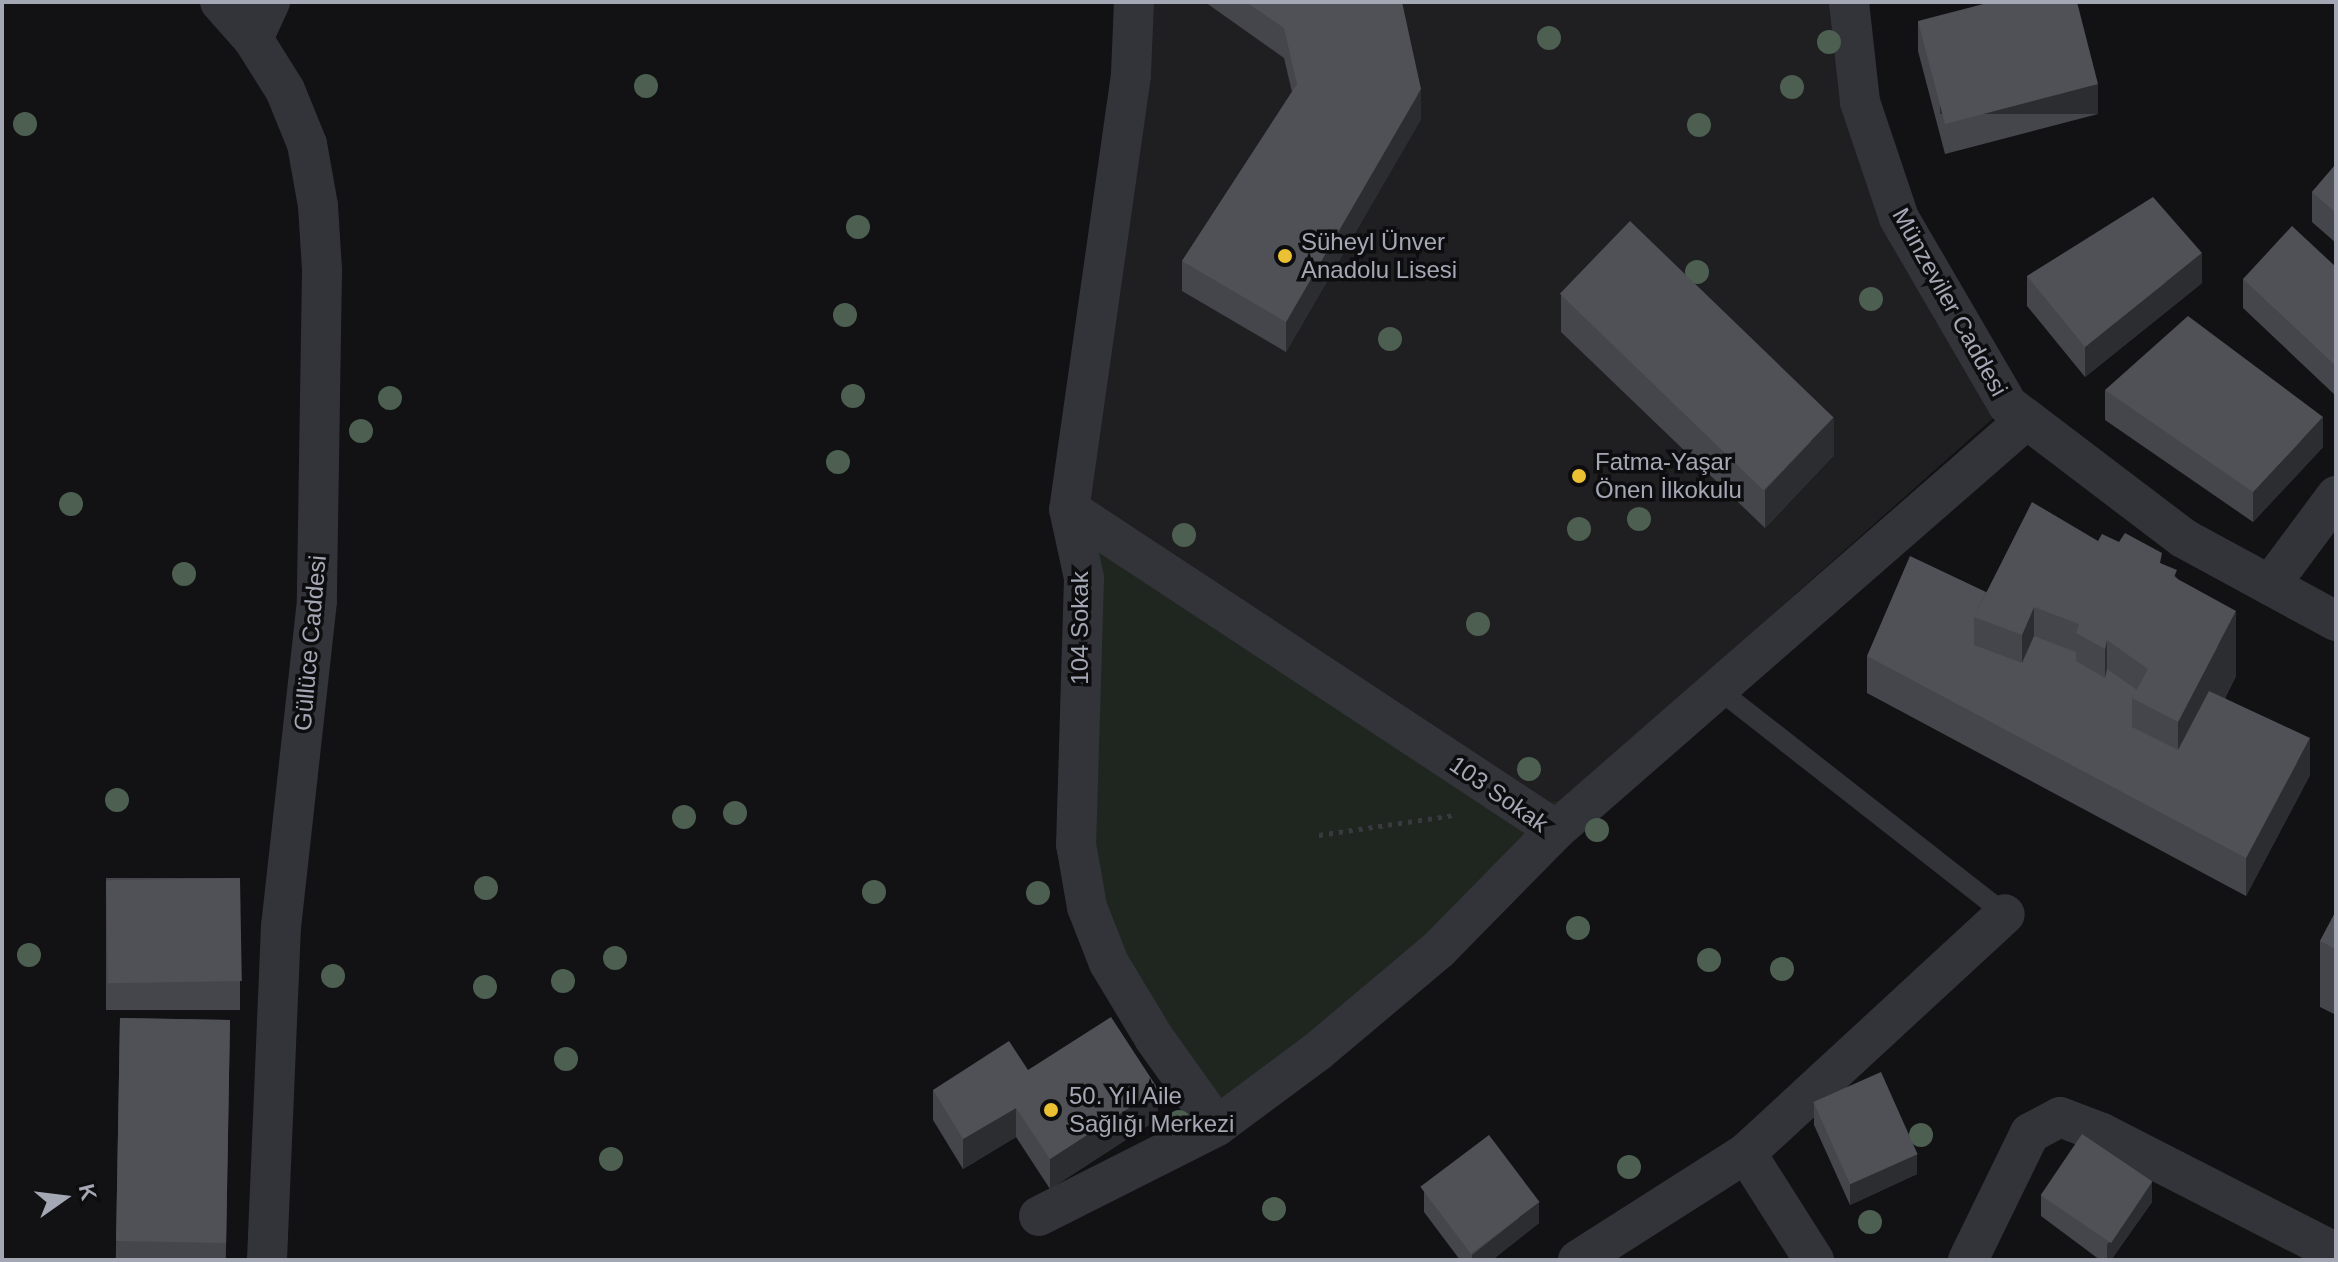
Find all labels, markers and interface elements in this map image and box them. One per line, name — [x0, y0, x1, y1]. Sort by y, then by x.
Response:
street label: Münzeviler Caddesi — [1886, 203, 2014, 401]
place label: Süheyl Ünver Anadolu Lisesi — [1301, 228, 1457, 284]
marker: Süheyl Ünver Anadolu Lisesi — [1276, 247, 1294, 265]
place label: Fatma-Yaşar Önen İlkokulu — [1595, 448, 1742, 504]
marker: Fatma-Yaşar Önen İlkokulu — [1570, 467, 1588, 485]
street label: Güllüce Caddesi — [288, 554, 332, 732]
street label: 104 Sokak — [1066, 571, 1094, 685]
street label: 103 Sokak — [1444, 750, 1554, 838]
place label: 50. Yıl Aile Sağlığı Merkezi — [1069, 1082, 1234, 1138]
marker: 50. Yıl Aile Sağlığı Merkezi — [1040, 1099, 1062, 1121]
north arrow — [24, 1158, 104, 1238]
text: K — [74, 1181, 102, 1203]

